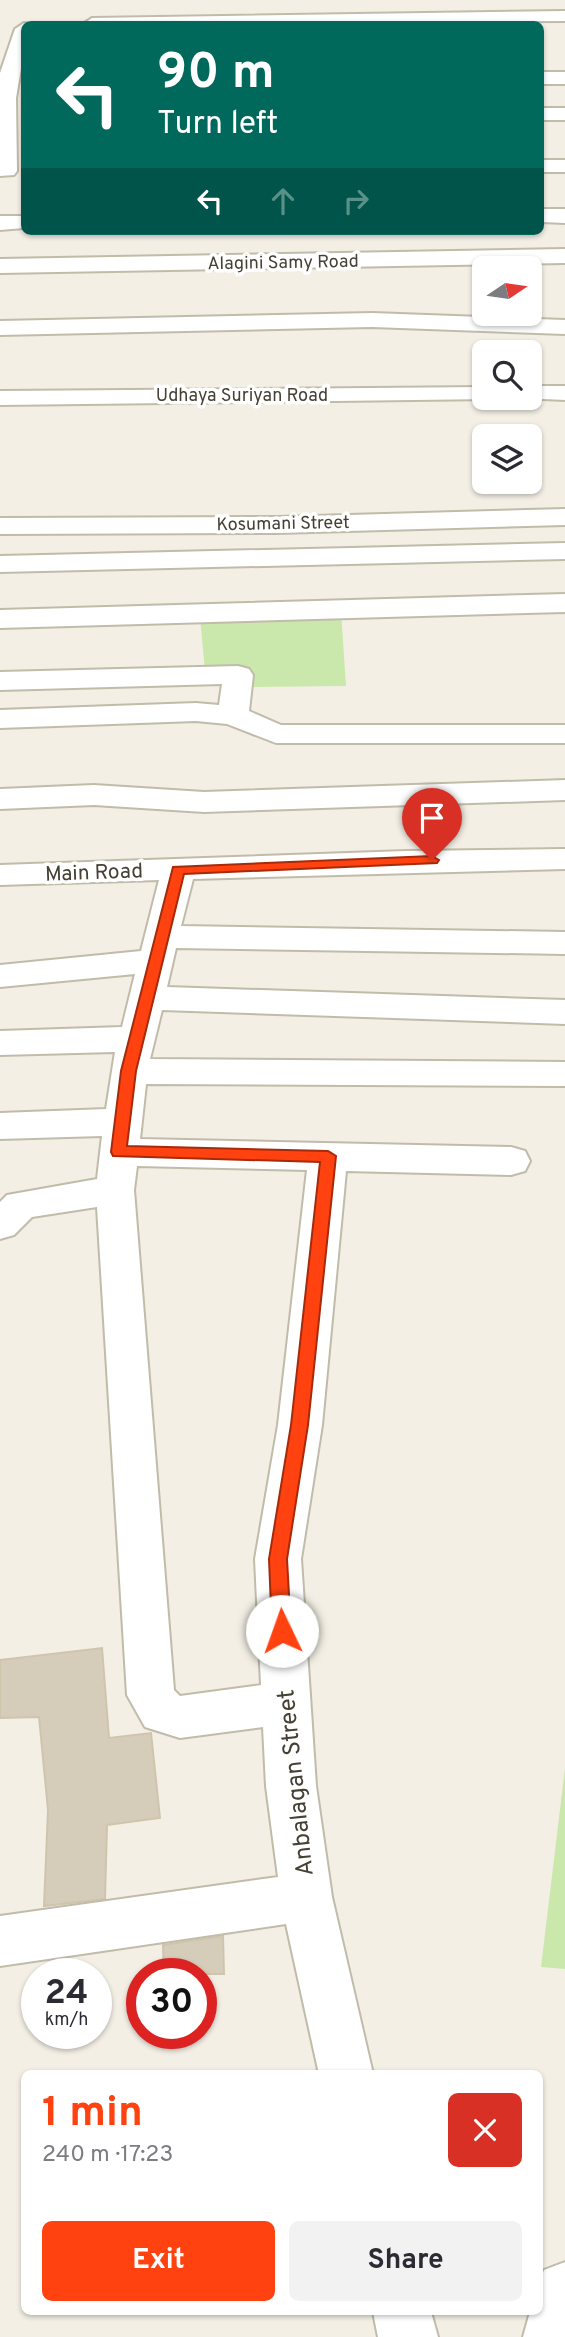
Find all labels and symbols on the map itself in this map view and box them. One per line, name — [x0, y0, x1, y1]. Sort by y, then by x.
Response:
street label: Alagini Samy Road — [207, 251, 359, 276]
north arrow — [472, 256, 542, 326]
street label: Udhaya Suriyan Road — [156, 385, 328, 408]
street label: Kosumani Street — [216, 512, 350, 537]
pin — [402, 788, 462, 860]
street label: Main Road — [45, 858, 144, 889]
position arrow — [245, 1594, 319, 1668]
street label: Anbalagan Street — [272, 1688, 322, 1878]
speed limit sign: 30 — [126, 1958, 217, 2049]

